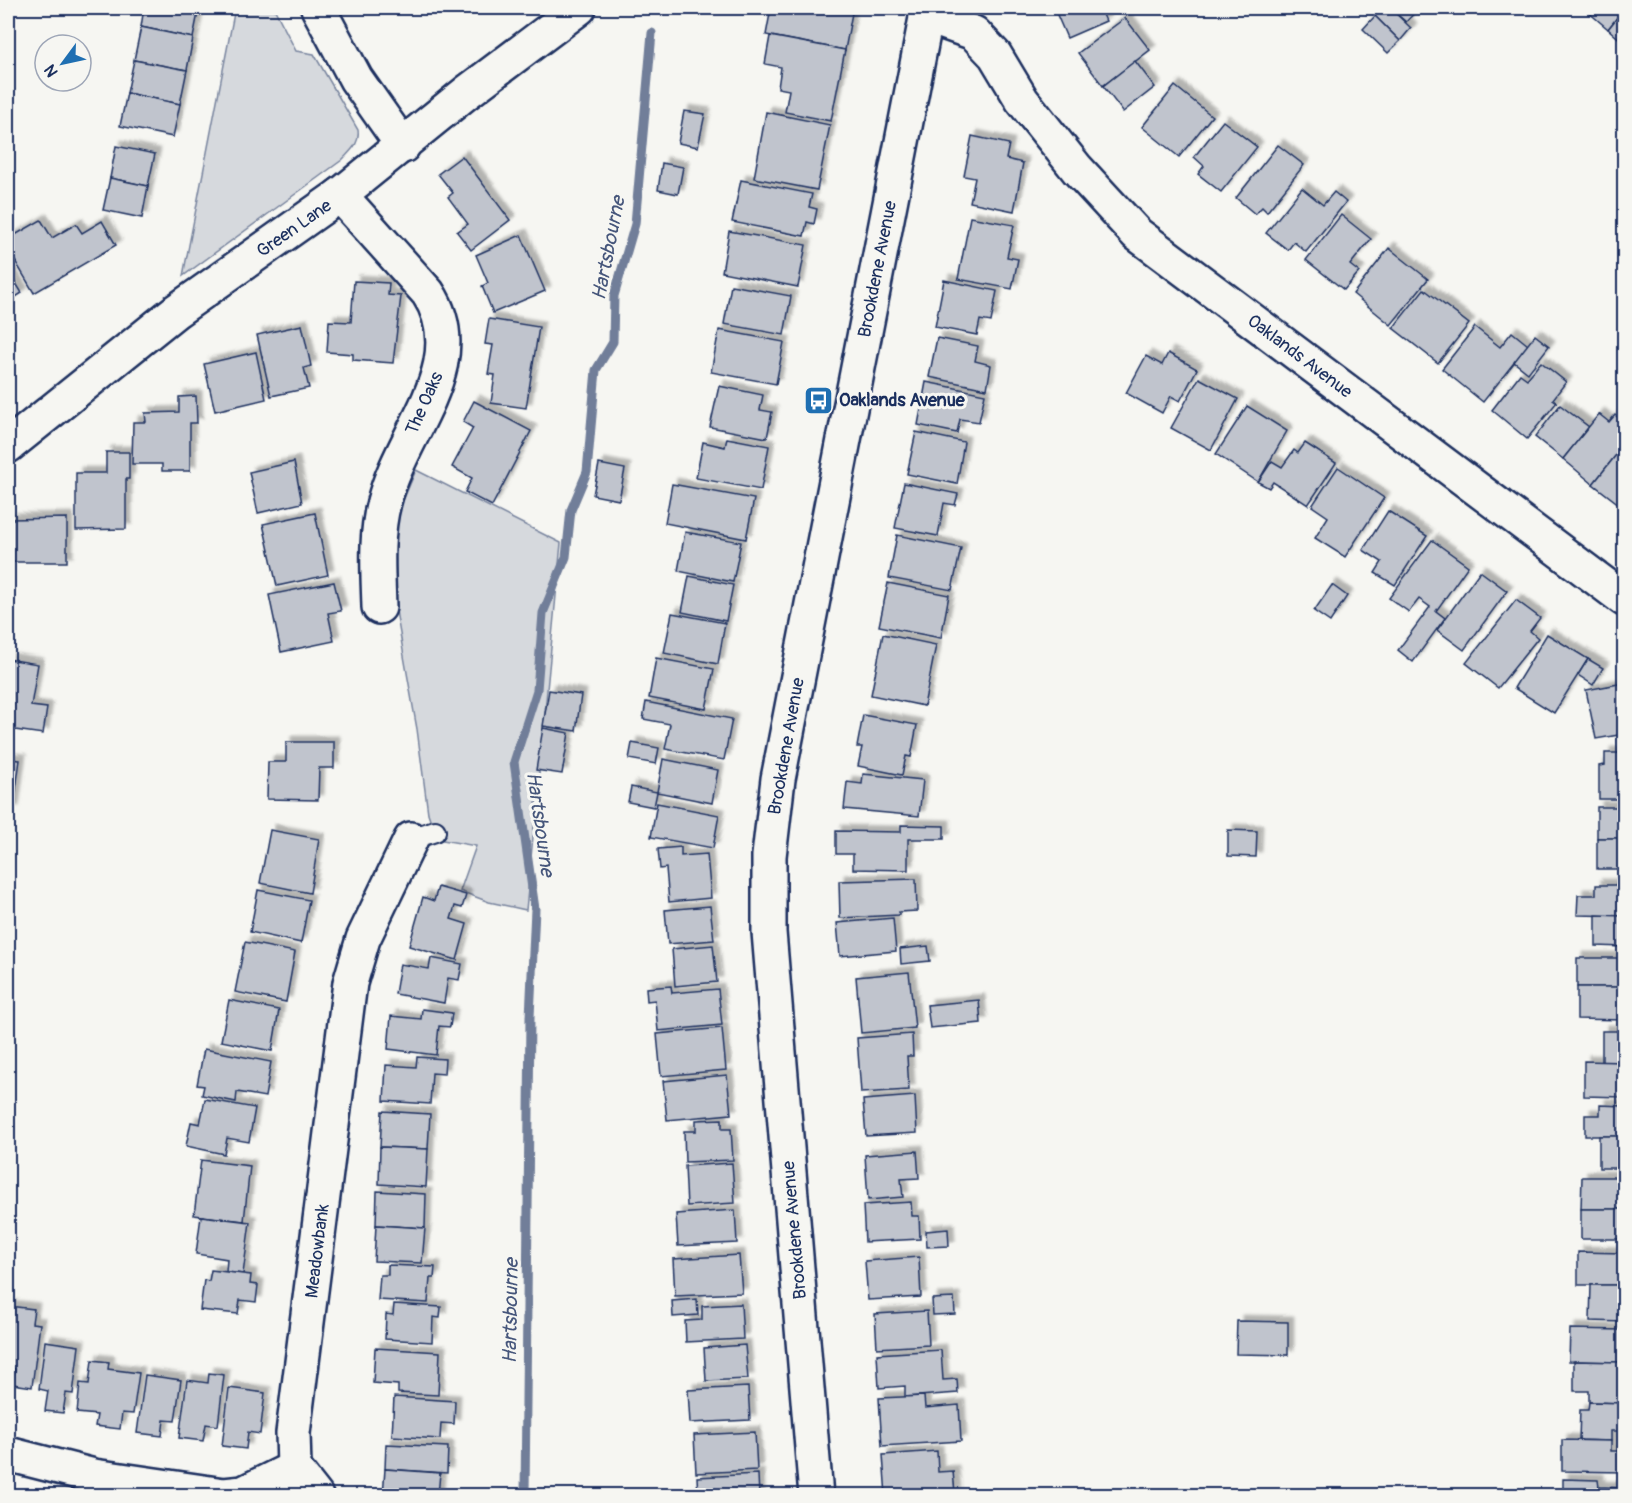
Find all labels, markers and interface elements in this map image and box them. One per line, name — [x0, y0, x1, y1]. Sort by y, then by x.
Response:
north arrow — [33, 33, 93, 93]
text: N — [40, 60, 63, 81]
water label: Hartsbourne — [586, 192, 631, 302]
street label: Green Lane — [252, 194, 336, 263]
street label: Brookdene Avenue — [853, 199, 902, 339]
street label: Oaklands Avenue — [1243, 309, 1357, 403]
street label: The Oaks — [400, 368, 449, 438]
bus stop icon: Oaklands Avenue — [802, 384, 834, 416]
place label: Oaklands Avenue — [839, 389, 966, 412]
street label: Brookdene Avenue — [763, 676, 810, 816]
water label: Hartsbourne — [521, 770, 560, 880]
street label: Brookdene Avenue — [777, 1160, 812, 1300]
street label: Meadowbank — [300, 1202, 335, 1299]
water label: Hartsbourne — [497, 1256, 524, 1364]

